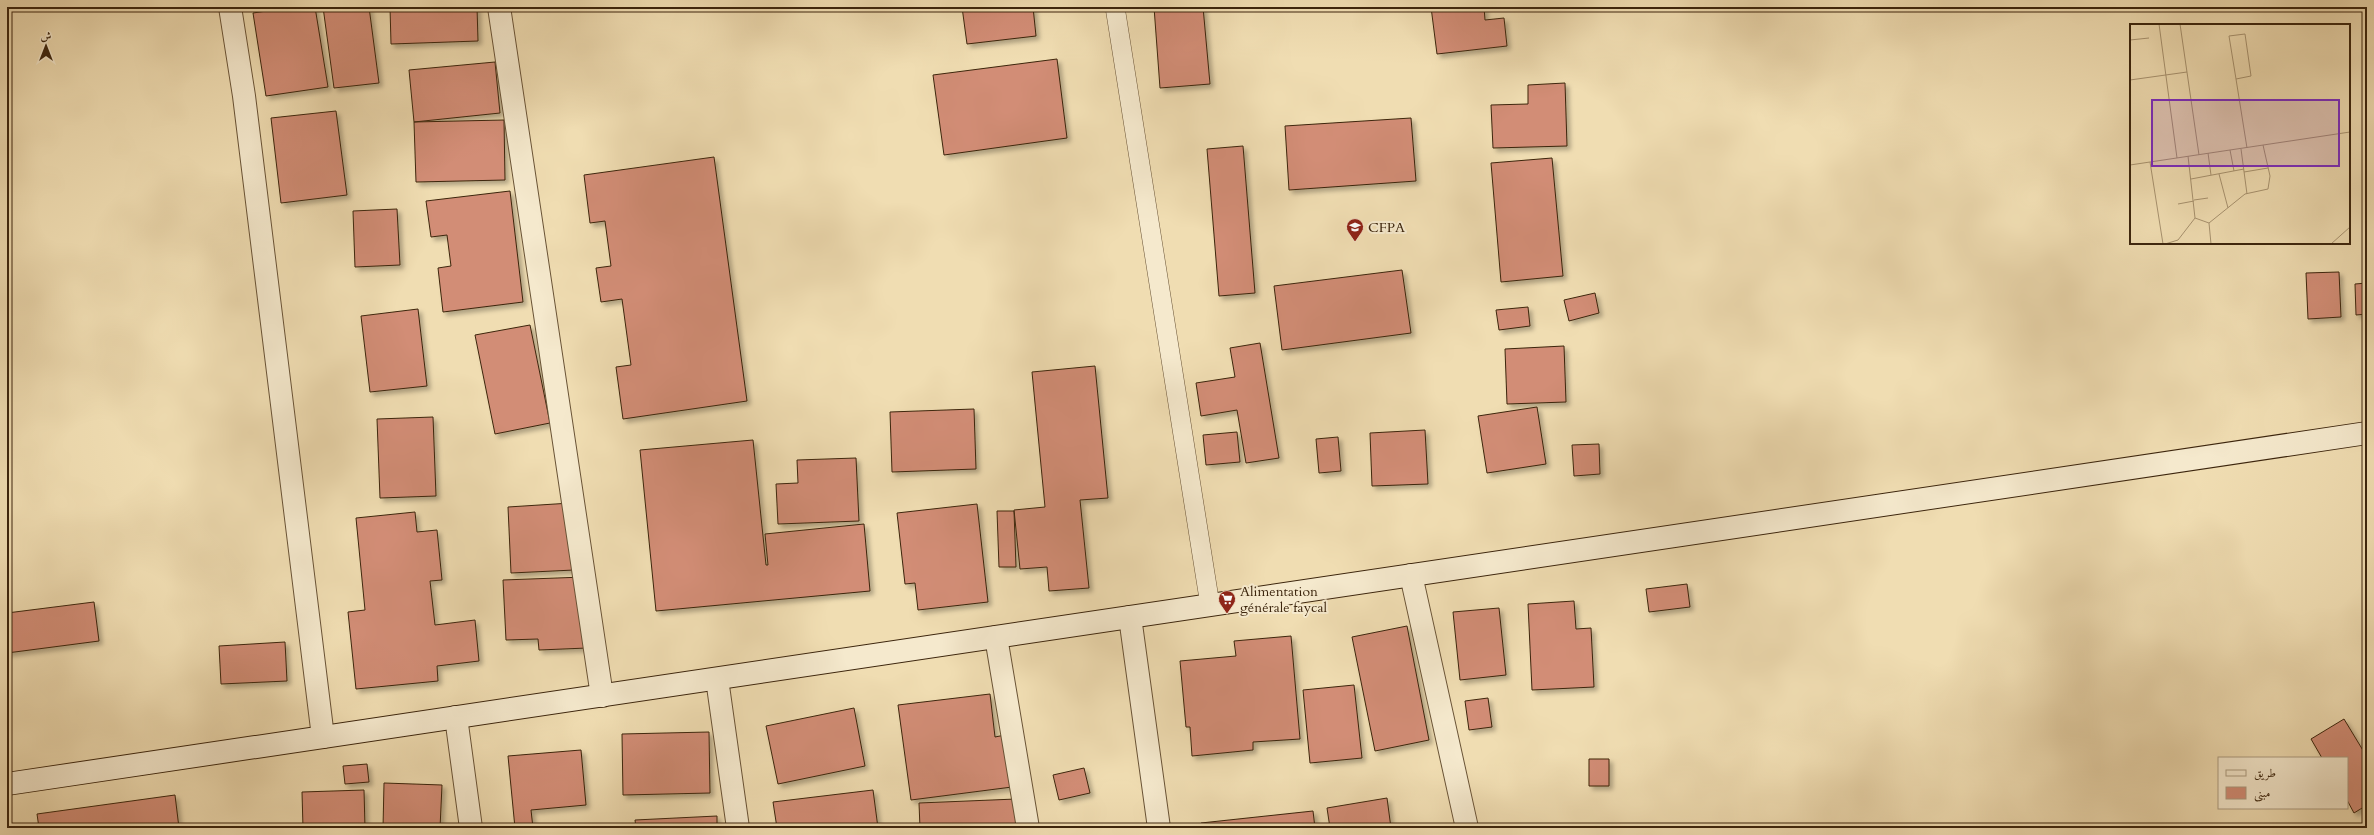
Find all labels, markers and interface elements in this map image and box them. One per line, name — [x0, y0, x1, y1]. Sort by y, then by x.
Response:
inset map — [2130, 24, 2350, 244]
north arrow — [26, 26, 66, 66]
text: ش — [41, 29, 52, 44]
school or university icon: CFPA — [1345, 217, 1365, 242]
place label: CFPA — [1368, 218, 1405, 237]
place label: Alimentation générale faycal — [1240, 582, 1328, 617]
supermarket icon: Alimentation générale faycal — [1217, 589, 1237, 614]
legend — [2218, 757, 2348, 809]
text: طريق — [2254, 765, 2276, 781]
text: مبنى — [2254, 785, 2270, 802]

